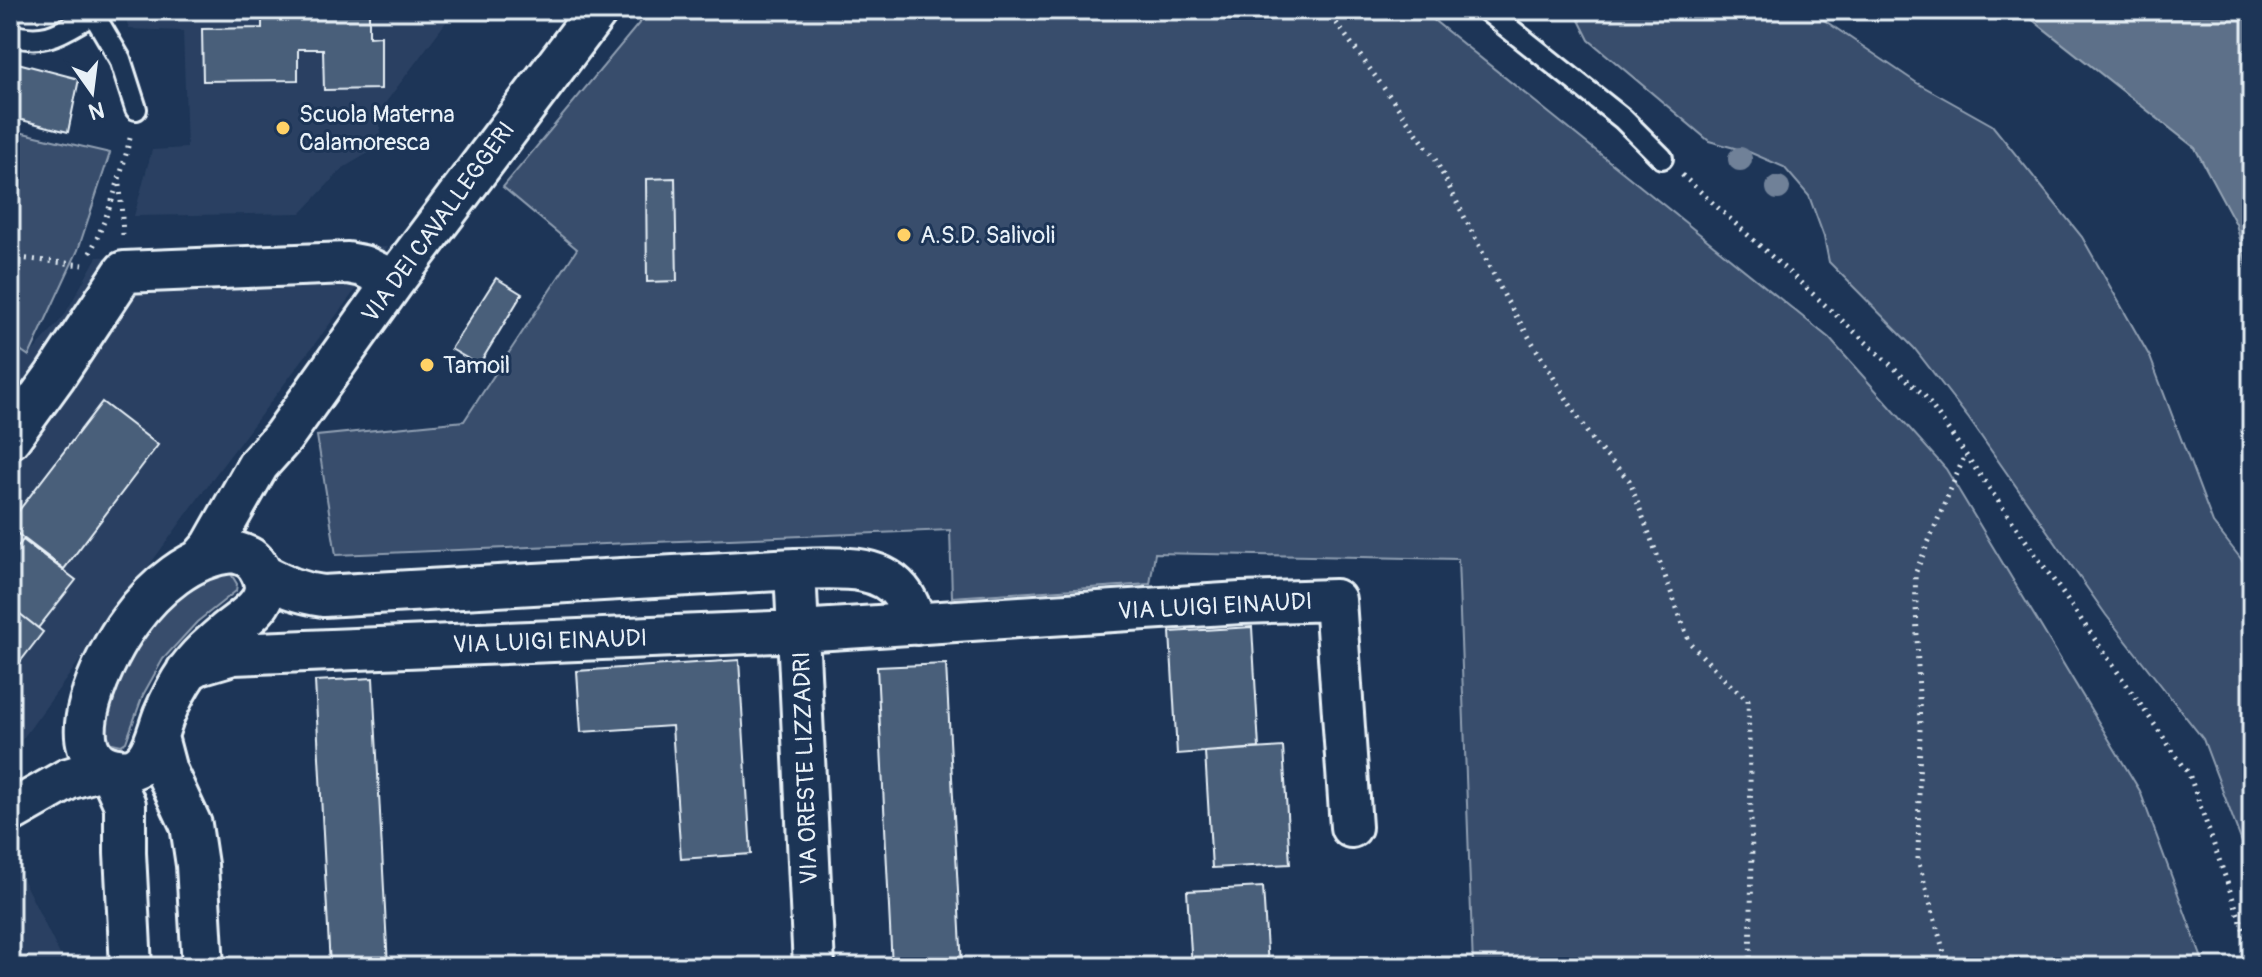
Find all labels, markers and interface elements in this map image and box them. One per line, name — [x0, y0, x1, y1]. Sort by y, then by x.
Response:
north arrow — [52, 52, 132, 132]
text: N — [86, 95, 107, 126]
place label: Scuola Materna Calamoresca — [299, 100, 455, 157]
street label: VIA DEI CAVALLEGGERI — [356, 116, 521, 328]
marker: Scuola Materna Calamoresca — [274, 119, 292, 137]
place label: A.S.D. Salivoli — [920, 221, 1055, 250]
marker: A.S.D. Salivoli — [895, 226, 913, 244]
place label: Tamoil — [443, 351, 510, 380]
marker: Tamoil — [418, 356, 436, 374]
street label: VIA LUIGI EINAUDI — [1117, 587, 1313, 626]
street label: VIA LUIGI EINAUDI — [452, 624, 648, 659]
street label: VIA ORESTE LIZZADRI — [787, 651, 824, 885]

